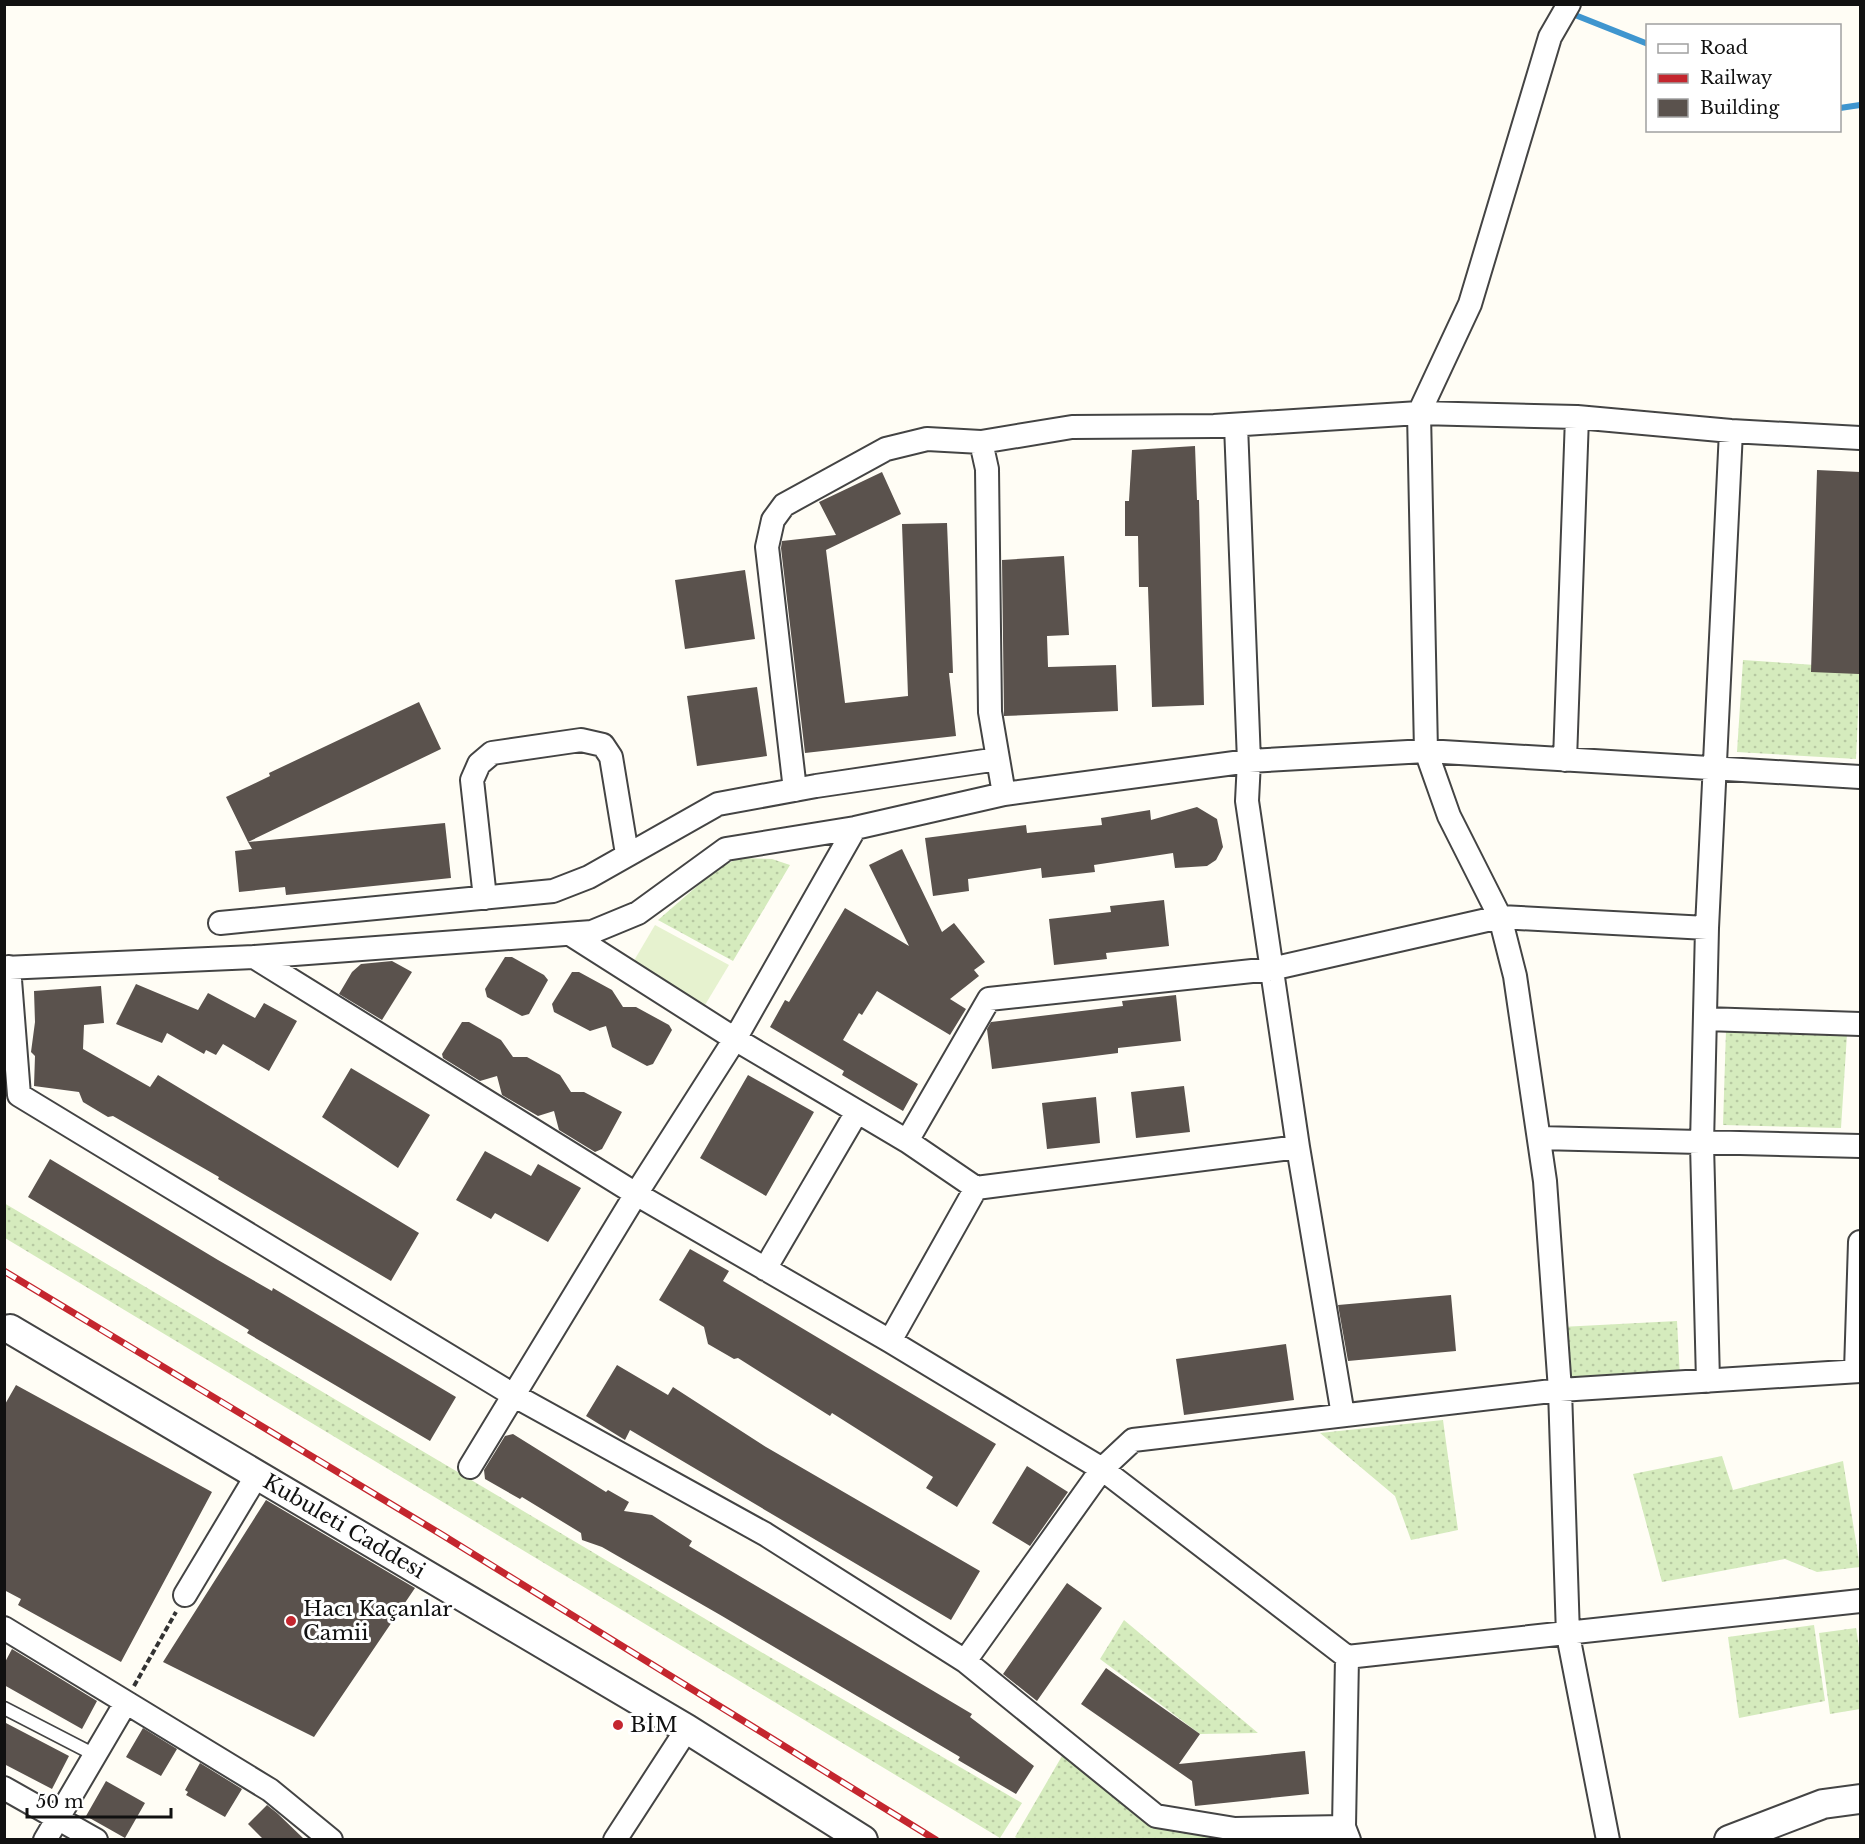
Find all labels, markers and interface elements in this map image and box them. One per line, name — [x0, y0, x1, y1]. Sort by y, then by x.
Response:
legend — [1646, 24, 1841, 132]
text: Road — [1700, 37, 1748, 59]
text: Railway — [1700, 67, 1773, 89]
text: Building — [1700, 97, 1779, 119]
street label: Kubuleti Caddesi — [258, 1468, 430, 1584]
place label: Hacı Kaçanlar Camii — [303, 1596, 452, 1646]
marker: Hacı Kaçanlar Camii — [284, 1614, 298, 1628]
place label: BİM — [630, 1712, 678, 1738]
marker: BİM — [611, 1718, 625, 1732]
scale bar — [27, 1781, 171, 1819]
text: 50 m — [36, 1791, 84, 1813]

